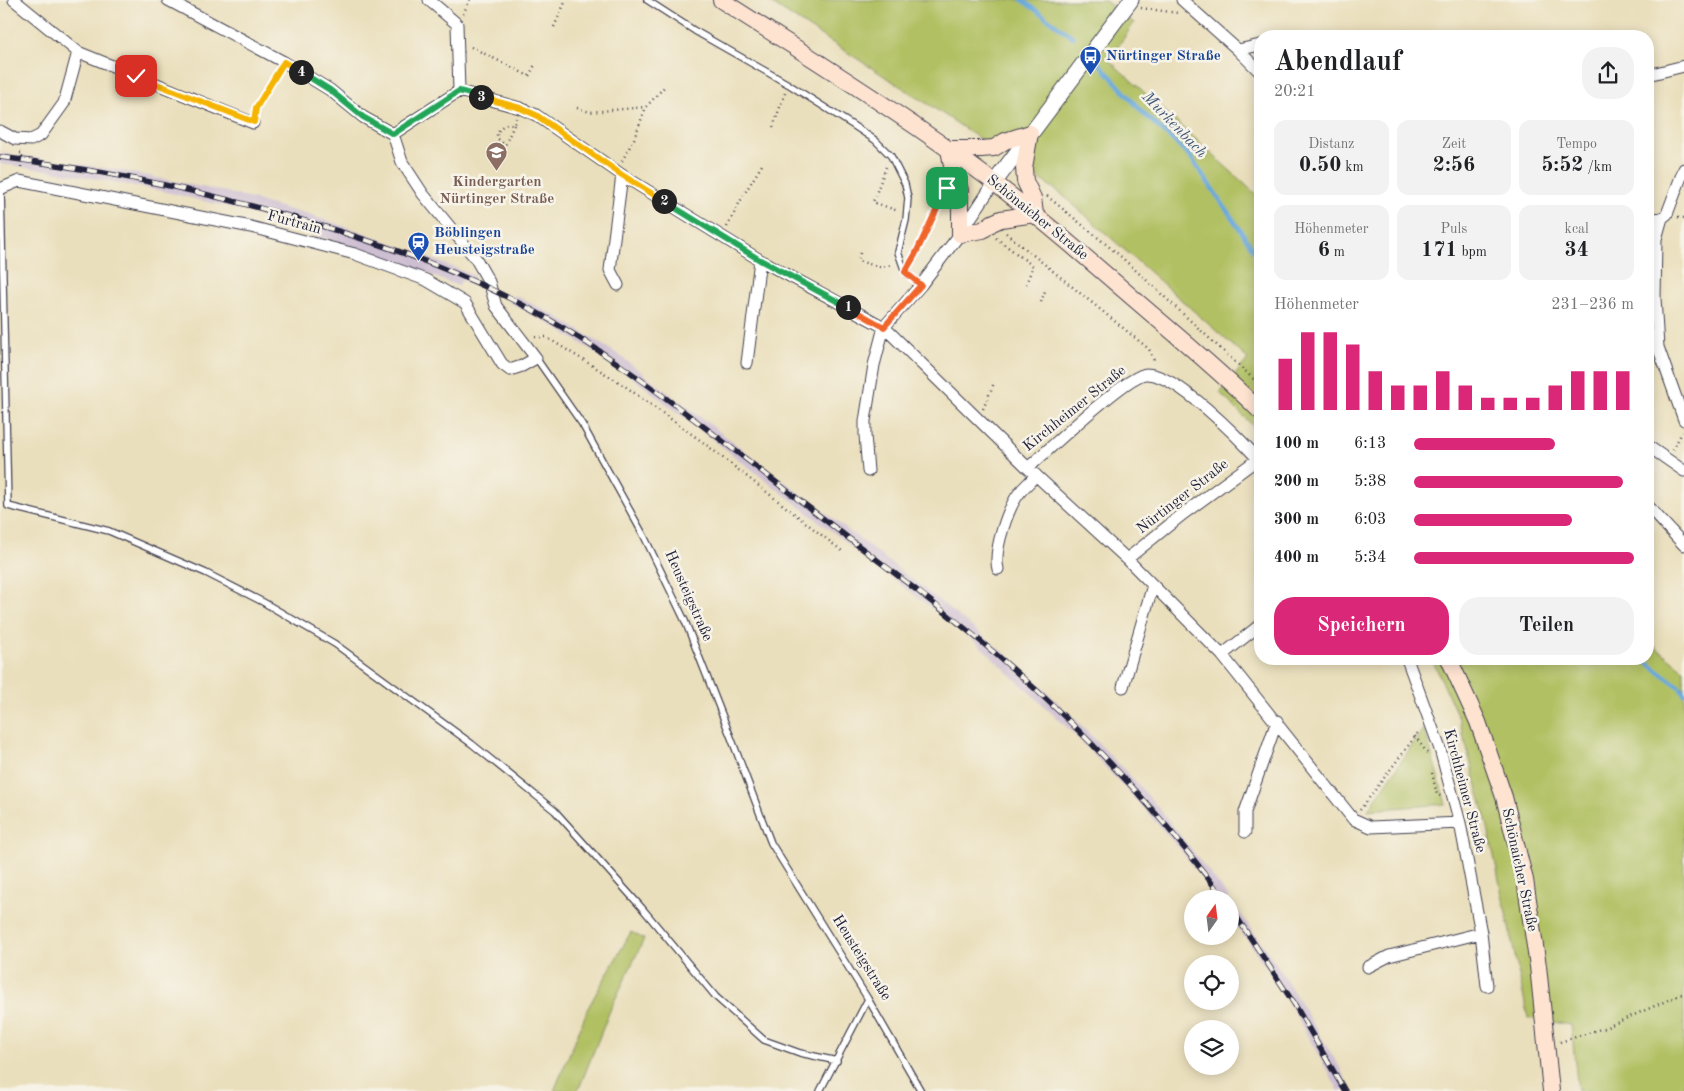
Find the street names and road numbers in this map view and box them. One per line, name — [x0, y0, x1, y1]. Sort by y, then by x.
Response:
street label: Schönaicher Straße — [983, 173, 1091, 263]
street label: Furtrain — [265, 209, 323, 237]
street label: Kirchheimer Straße — [1021, 363, 1129, 455]
street label: Nürtinger Straße — [1135, 457, 1232, 537]
street label: Heusteigstraße — [661, 548, 715, 644]
street label: Kirchheimer Straße — [1440, 728, 1488, 855]
street label: Schönaicher Straße — [1499, 807, 1539, 933]
street label: Heusteigstraße — [829, 913, 893, 1003]

